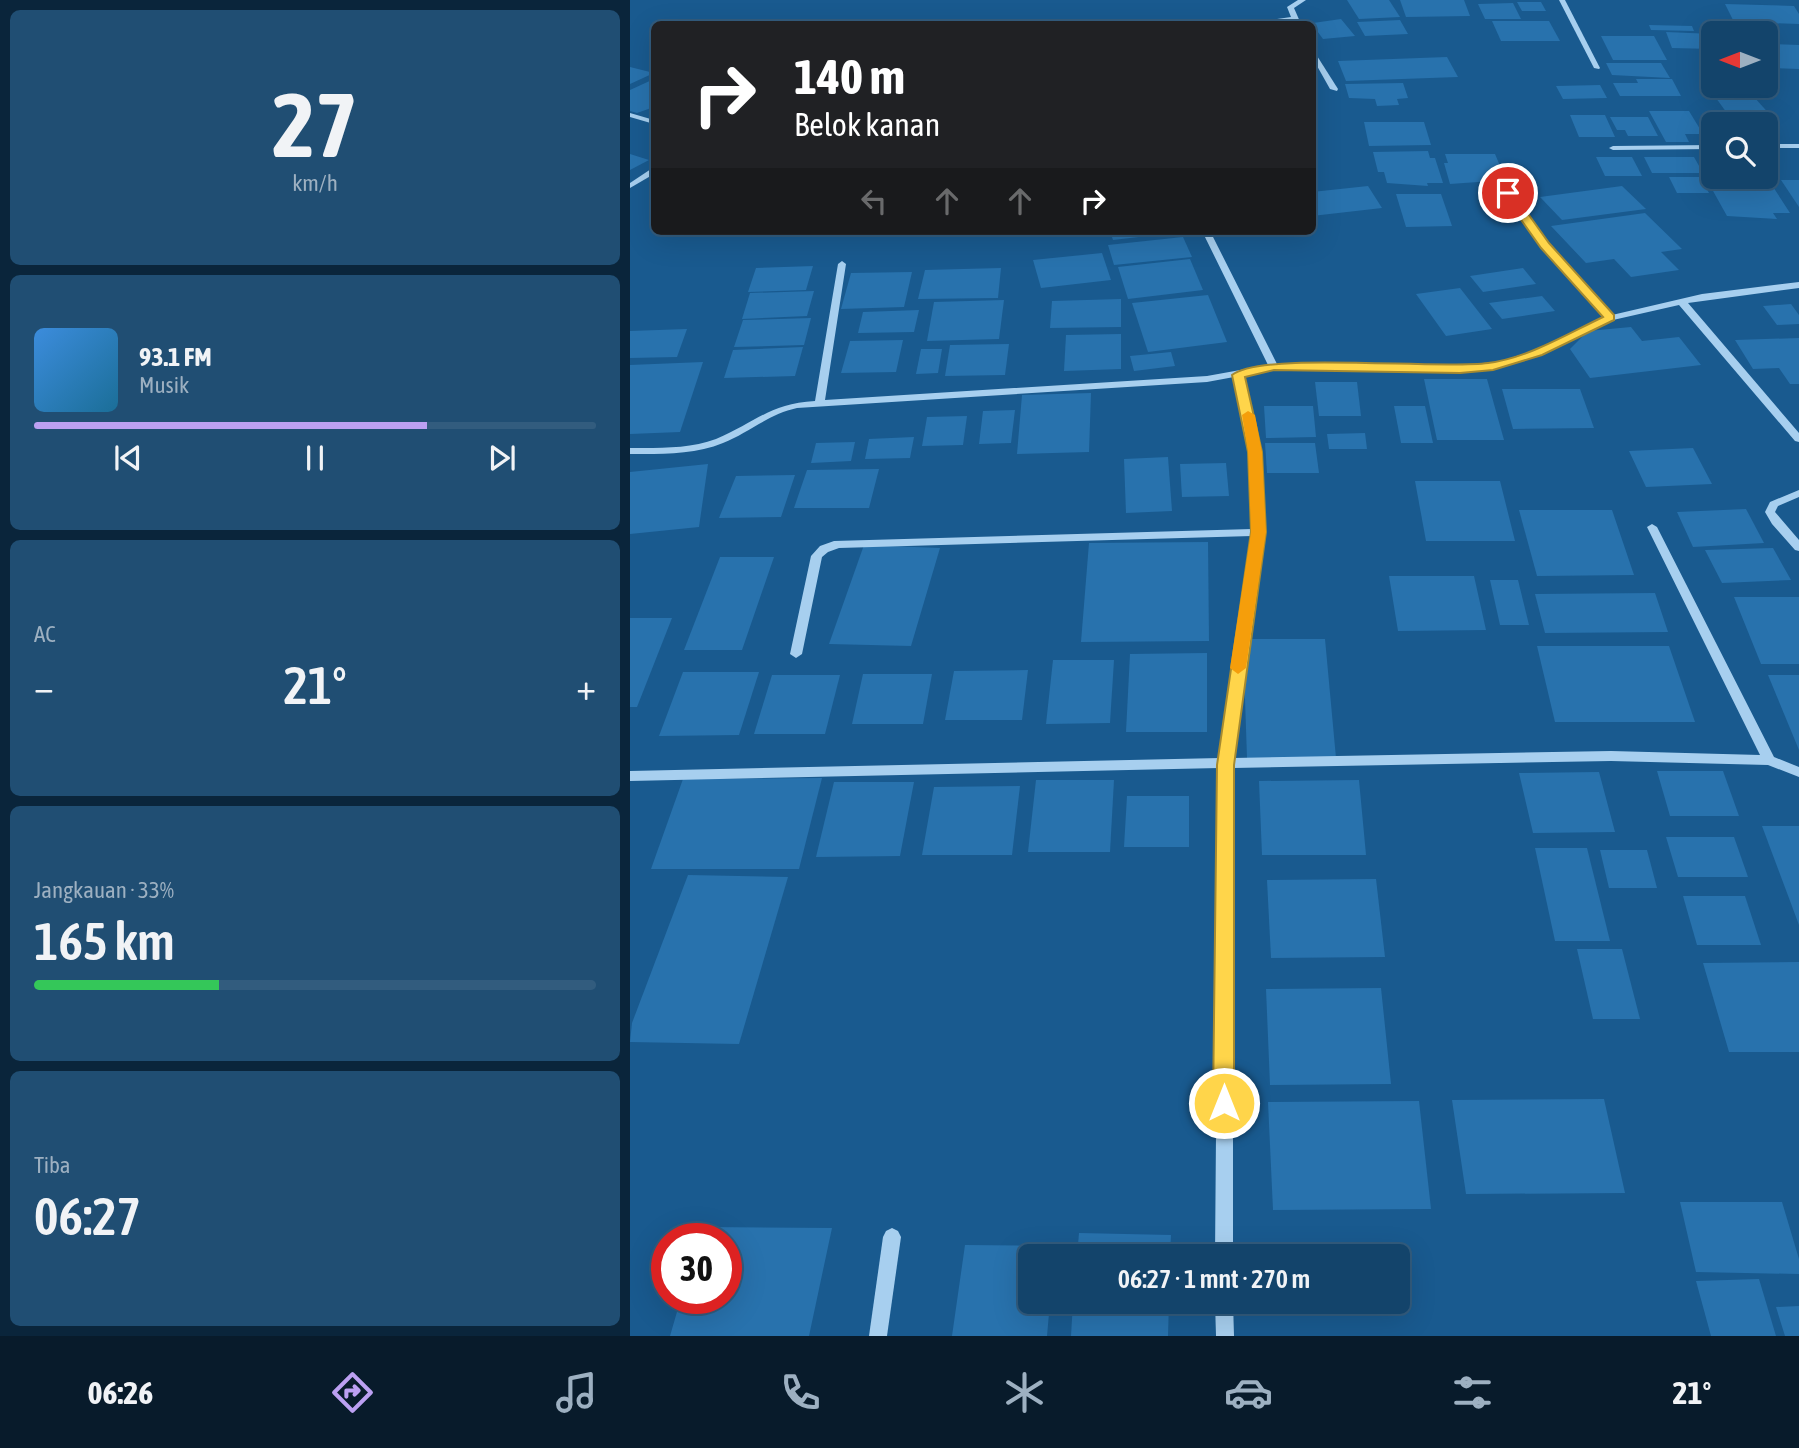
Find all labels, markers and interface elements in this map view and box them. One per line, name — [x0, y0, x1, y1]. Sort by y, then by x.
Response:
north arrow — [1701, 21, 1778, 98]
map controls — [1701, 21, 1778, 189]
text: 140 m — [794, 48, 905, 104]
icon: right — [679, 49, 770, 140]
text: 27 — [272, 72, 358, 176]
text: Belok kanan — [794, 106, 940, 143]
button: search — [1701, 112, 1778, 189]
pin — [1478, 163, 1538, 223]
text: km/h — [292, 170, 338, 196]
icon: arrive — [1489, 174, 1527, 212]
icon: left — [855, 182, 893, 220]
icon: ahead — [928, 182, 966, 220]
icon: ahead — [1001, 182, 1039, 220]
icon: right — [1074, 182, 1112, 220]
text: 93.1 FM — [139, 342, 212, 372]
text: Musik — [139, 372, 189, 398]
icon: previous — [109, 439, 147, 477]
icon: pause — [296, 439, 334, 477]
icon: next — [483, 439, 521, 477]
text: AC — [34, 621, 56, 647]
text: 21° — [283, 655, 347, 715]
text: − — [34, 665, 54, 708]
text: + — [576, 665, 596, 708]
text: Jangkauan · 33% — [34, 877, 174, 903]
text: 165 km — [34, 911, 175, 971]
position arrow — [1187, 1066, 1261, 1140]
text: Tiba — [34, 1152, 71, 1178]
text: 06:27 — [34, 1186, 141, 1246]
speed limit sign: 30 — [651, 1223, 742, 1314]
text: 06:27 · 1 mnt · 270 m — [1118, 1264, 1310, 1294]
icon: directions — [328, 1368, 377, 1417]
icon: music — [552, 1368, 601, 1417]
icon: phone — [776, 1368, 825, 1417]
icon: climate — [1000, 1368, 1049, 1417]
icon: car — [1224, 1368, 1273, 1417]
icon: filters — [1448, 1368, 1497, 1417]
text: 06:26 — [88, 1374, 153, 1411]
text: 21° — [1672, 1374, 1711, 1411]

